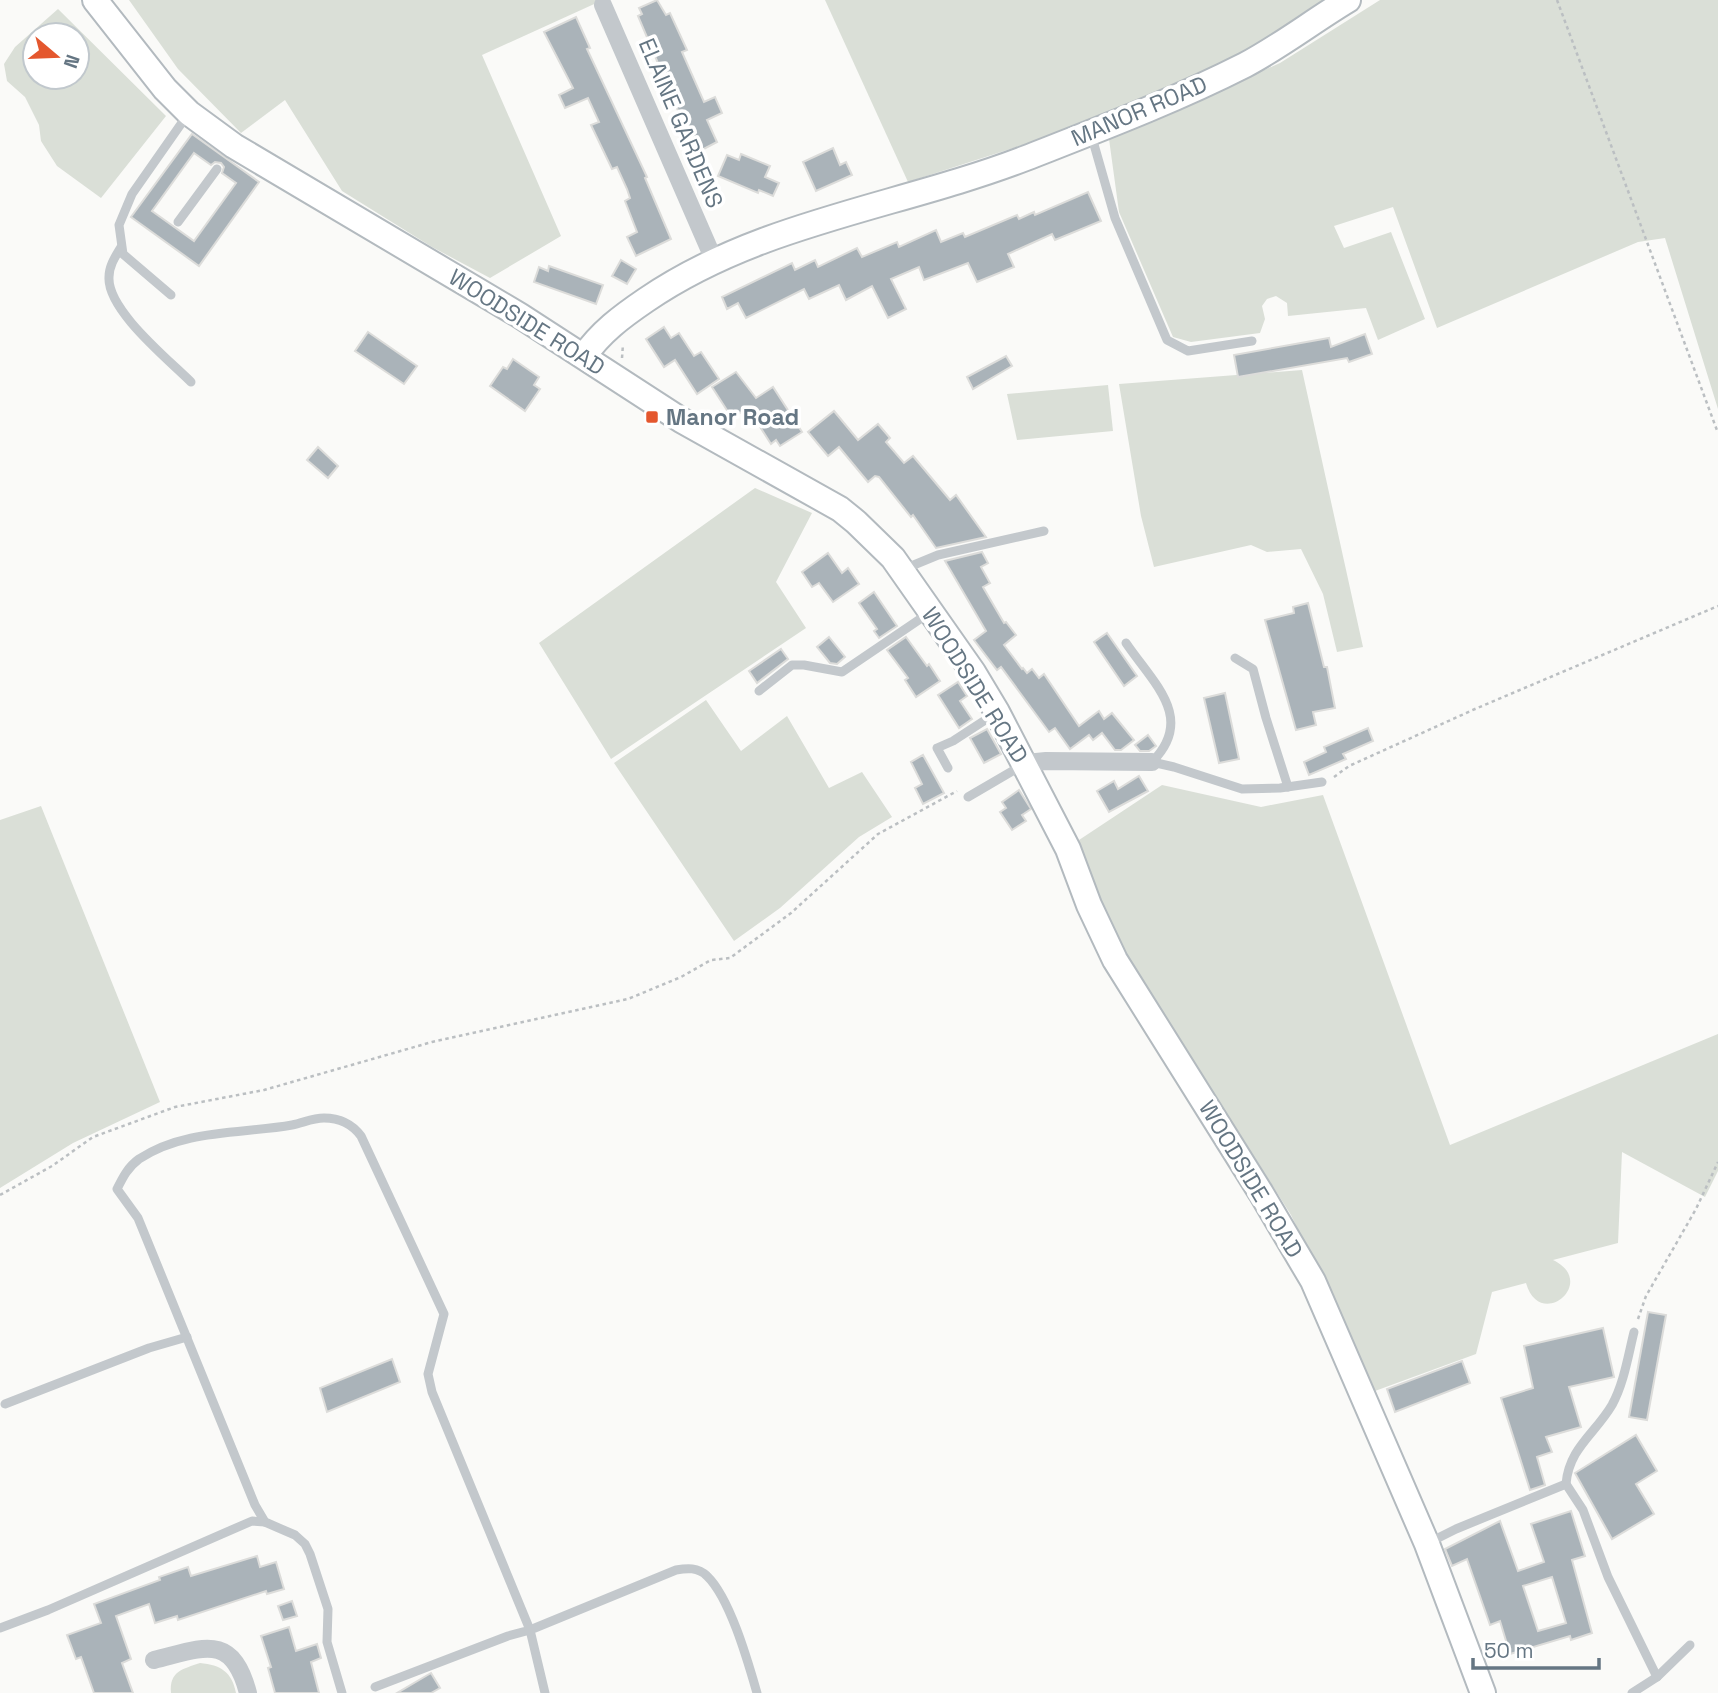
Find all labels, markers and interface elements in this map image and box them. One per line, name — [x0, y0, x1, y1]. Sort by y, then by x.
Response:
north arrow — [21, 21, 91, 91]
street label: ELAINE GARDENS — [632, 34, 730, 212]
text: N — [58, 51, 85, 71]
street label: MANOR ROAD — [1066, 69, 1212, 153]
street label: WOODSIDE ROAD — [443, 262, 611, 382]
place label: Manor Road — [666, 402, 799, 432]
marker: Manor Road — [644, 409, 660, 425]
street label: WOODSIDE ROAD — [915, 601, 1035, 769]
street label: WOODSIDE ROAD — [1192, 1095, 1310, 1263]
scale bar — [1473, 1626, 1599, 1670]
text: 50 m — [1484, 1637, 1534, 1664]

